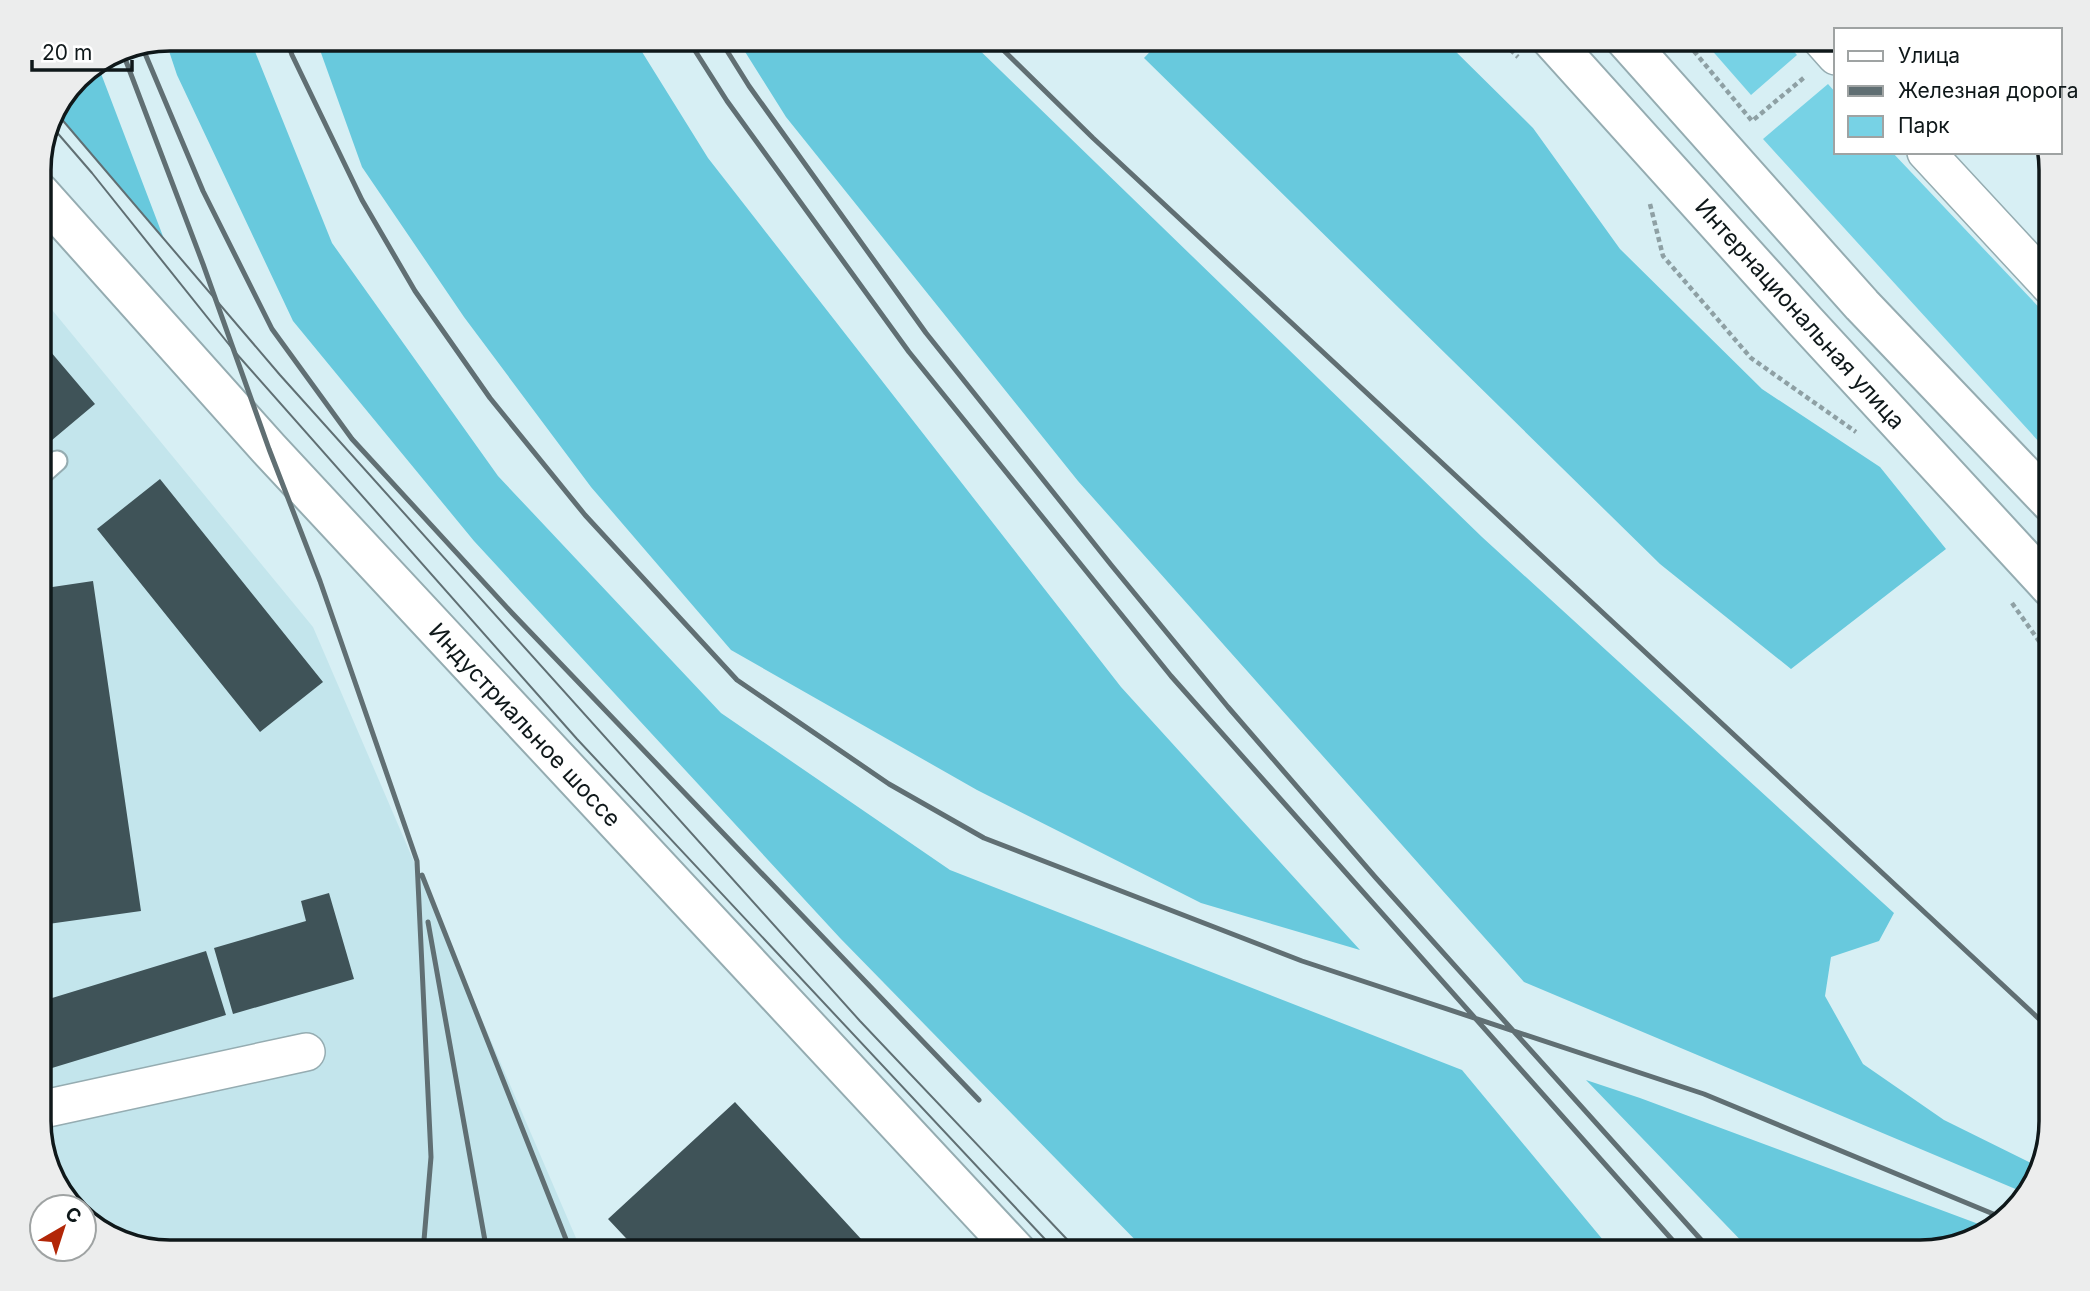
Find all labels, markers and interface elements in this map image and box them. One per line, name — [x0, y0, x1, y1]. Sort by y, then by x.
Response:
scale bar — [32, 28, 131, 72]
legend — [1834, 28, 2062, 154]
text: 20 m — [42, 40, 92, 65]
text: Улица — [1898, 43, 1960, 68]
text: Железная дорога — [1898, 78, 2078, 103]
text: Парк — [1898, 113, 1950, 138]
street label: Интернациональная улица — [1689, 193, 1911, 435]
street label: Индустриальное шоссе — [423, 617, 627, 833]
north arrow — [28, 1193, 98, 1263]
text: С — [61, 1202, 86, 1229]

